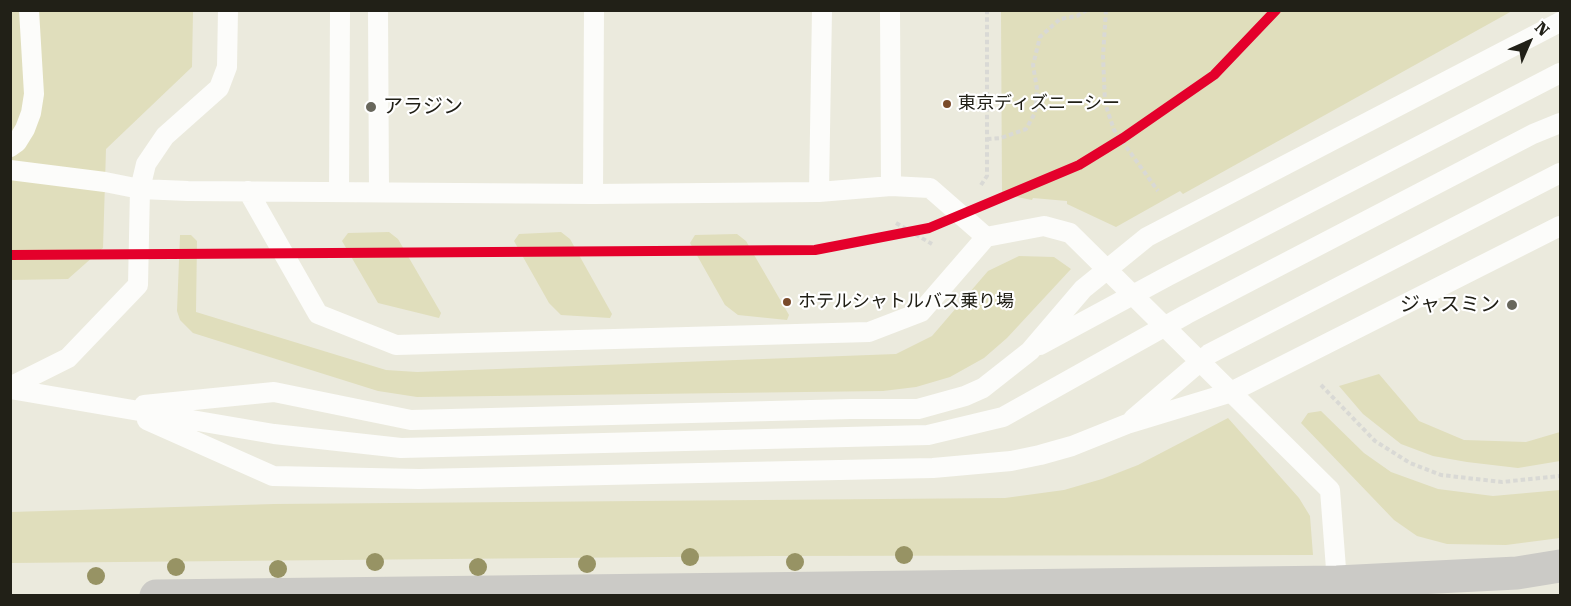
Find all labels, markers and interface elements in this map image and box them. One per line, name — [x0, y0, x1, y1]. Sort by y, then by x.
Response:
north arrow — [1499, 12, 1559, 72]
text: N — [1531, 18, 1553, 40]
place label: 東京ディズニーシー — [958, 93, 1120, 115]
place label: アラジン — [383, 95, 463, 119]
marker: 東京ディズニーシー — [941, 98, 953, 110]
marker: アラジン — [364, 100, 378, 114]
place label: ホテルシャトルバス乗り場 — [798, 291, 1014, 313]
place label: ジャスミン — [1400, 293, 1500, 317]
marker: ホテルシャトルバス乗り場 — [781, 296, 793, 308]
marker: ジャスミン — [1505, 298, 1519, 312]

